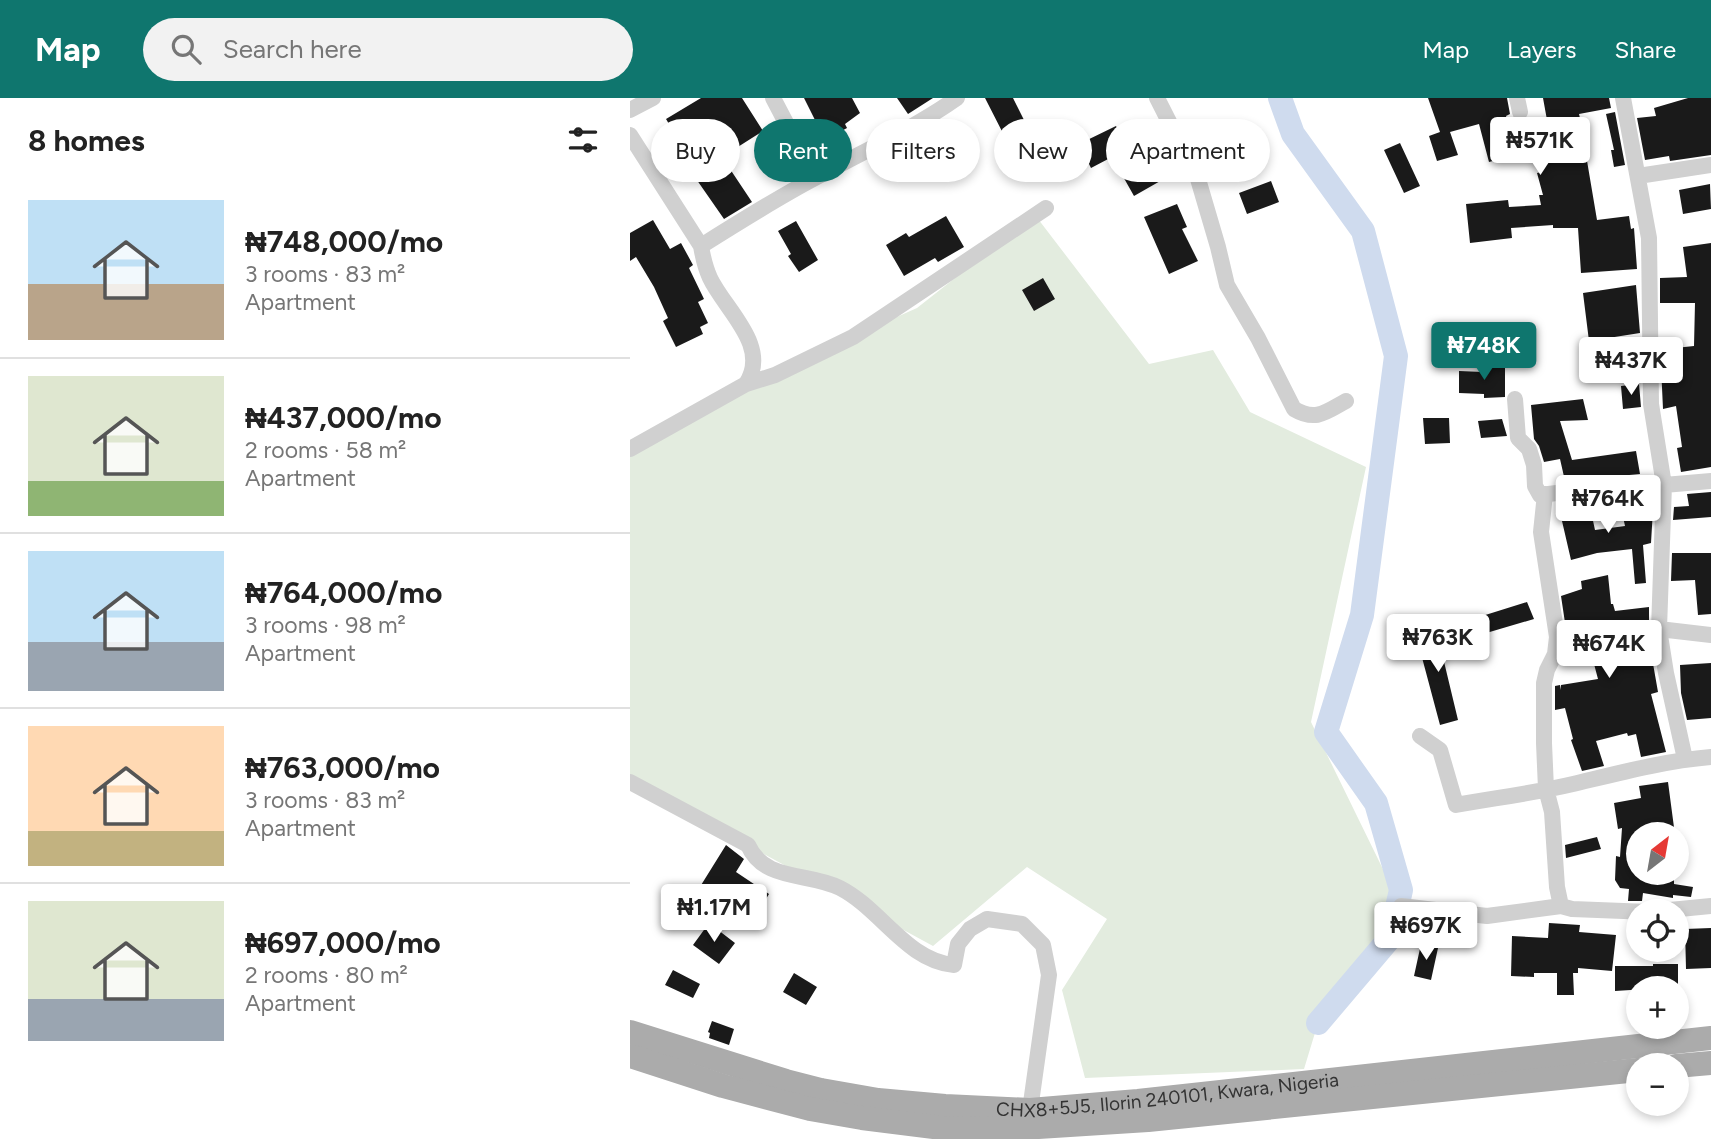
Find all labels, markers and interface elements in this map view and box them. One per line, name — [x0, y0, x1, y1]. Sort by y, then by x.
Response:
search box — [143, 18, 633, 81]
text: Map — [35, 30, 101, 69]
icon: search — [167, 30, 205, 68]
text: Search here — [223, 33, 362, 65]
text: Map — [1422, 35, 1469, 64]
text: Layers — [1507, 35, 1576, 64]
text: Share — [1614, 35, 1676, 64]
pin: ₦571K — [1491, 118, 1589, 177]
chip: Buy — [651, 119, 740, 182]
chip: Rent — [754, 119, 852, 182]
chip: Filters — [866, 119, 980, 182]
chip: New — [994, 119, 1092, 182]
chip: Apartment — [1106, 119, 1270, 182]
icon: filters — [564, 121, 602, 159]
text: 8 homes — [28, 122, 145, 159]
text: ₦571K — [1506, 126, 1574, 154]
text: ₦748,000/mo — [245, 223, 443, 260]
icon: home — [84, 228, 168, 312]
text: 3 rooms · 83 m² — [245, 260, 405, 288]
text: Apartment — [245, 288, 356, 316]
pin: ₦748K — [1435, 322, 1533, 382]
text: ₦748K — [1447, 331, 1521, 359]
pin: ₦437K — [1582, 338, 1680, 397]
text: ₦437K — [1595, 346, 1667, 374]
text: ₦437,000/mo — [245, 399, 442, 436]
icon: home — [84, 404, 168, 488]
text: 2 rooms · 58 m² — [245, 436, 406, 464]
text: Apartment — [245, 464, 356, 492]
pin: ₦764K — [1559, 476, 1657, 535]
text: ₦764K — [1572, 484, 1644, 512]
text: ₦764,000/mo — [245, 574, 442, 611]
icon: home — [84, 579, 168, 663]
text: 3 rooms · 98 m² — [245, 611, 406, 639]
pin: ₦763K — [1389, 614, 1487, 674]
pin: ₦674K — [1560, 620, 1658, 680]
text: ₦763K — [1403, 623, 1473, 651]
text: ₦674K — [1573, 629, 1645, 657]
text: Apartment — [245, 639, 356, 667]
text: ₦763,000/mo — [245, 749, 440, 786]
icon: home — [84, 754, 168, 838]
text: 3 rooms · 83 m² — [245, 786, 405, 814]
text: Apartment — [245, 814, 356, 842]
north arrow — [1626, 822, 1689, 886]
map controls — [1626, 822, 1689, 1116]
pin: ₦1.17M — [657, 884, 771, 944]
text: ₦1.17M — [677, 893, 751, 921]
button: locate — [1626, 899, 1689, 962]
pin: ₦697K — [1377, 902, 1475, 962]
text: ₦697K — [1390, 911, 1462, 939]
text: ₦697,000/mo — [245, 924, 441, 961]
icon: home — [84, 929, 168, 1013]
text: 2 rooms · 80 m² — [245, 961, 408, 989]
button: + — [1626, 976, 1689, 1039]
text: Apartment — [245, 989, 356, 1017]
button: − — [1626, 1053, 1689, 1116]
street label: CHX8+5J5, Ilorin 240101, Kwara, Nigeria — [996, 1068, 1340, 1122]

